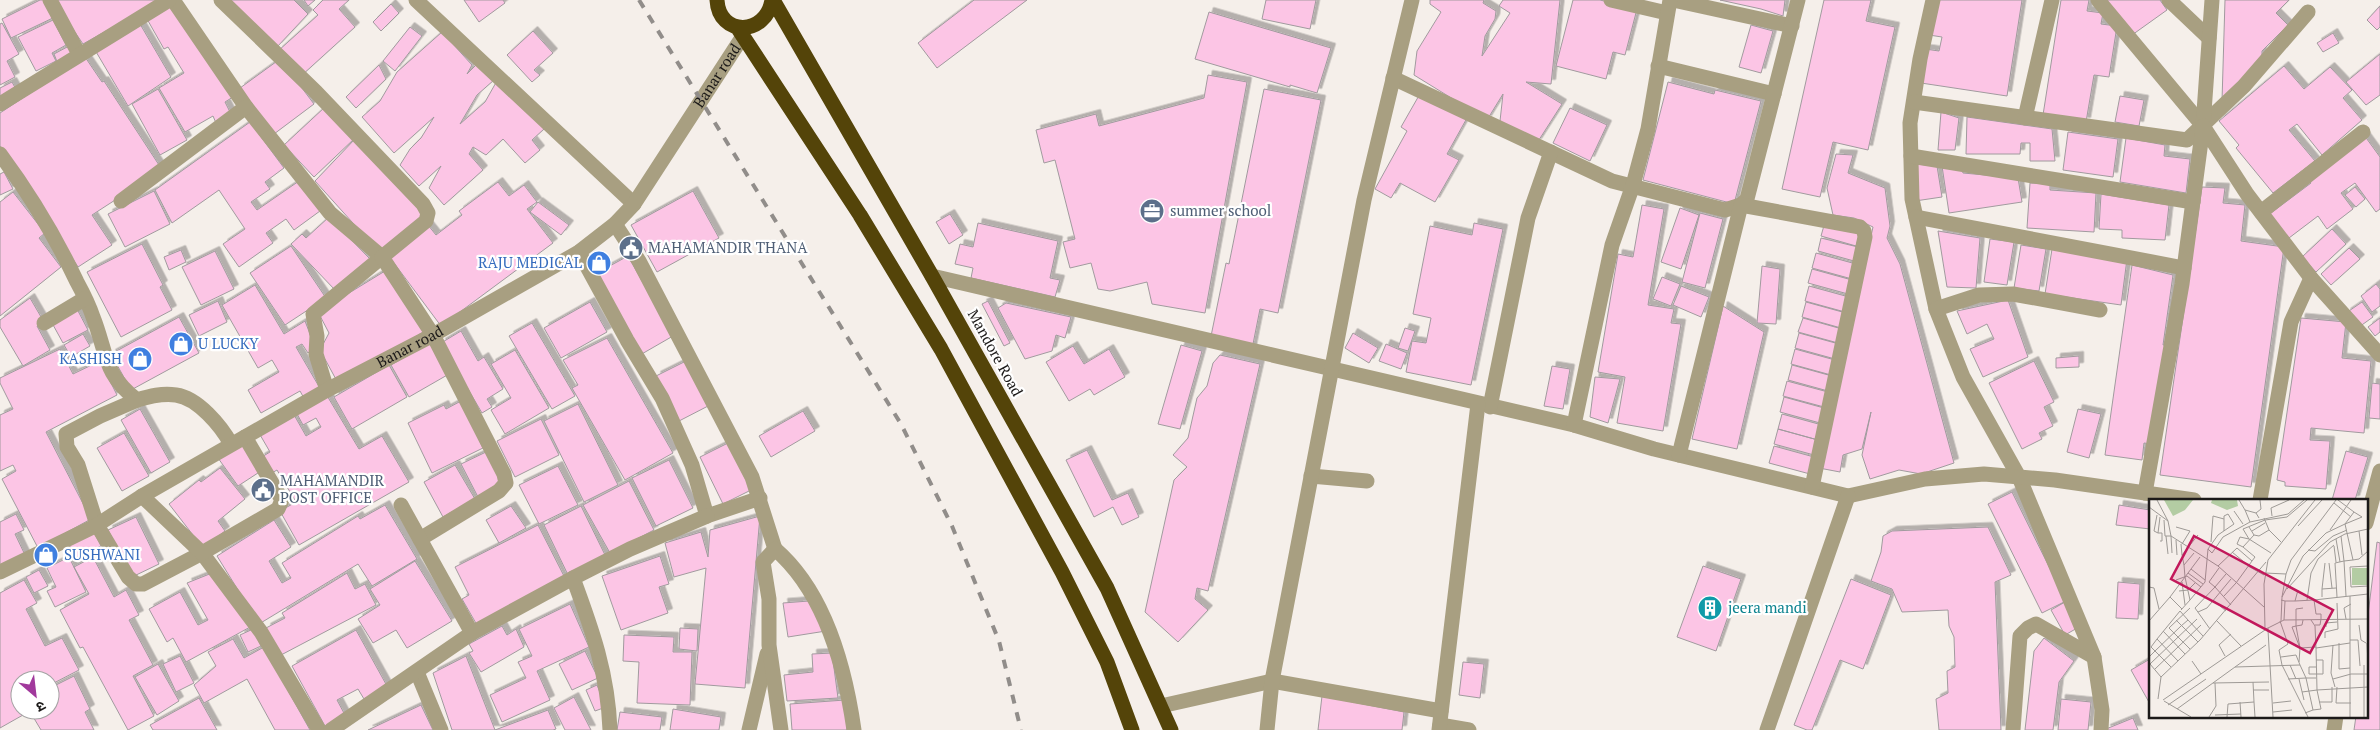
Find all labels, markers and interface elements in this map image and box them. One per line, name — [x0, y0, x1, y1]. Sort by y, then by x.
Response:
street label: Banar road — [688, 39, 745, 111]
office icon: summer school — [1139, 198, 1165, 224]
place label: summer school — [1170, 200, 1271, 220]
public building icon: MAHAMANDIR THANA — [618, 235, 644, 261]
place label: MAHAMANDIR THANA — [648, 237, 808, 257]
shop icon: RAJU MEDICAL — [586, 250, 612, 276]
place label: RAJU MEDICAL — [478, 252, 582, 272]
street label: Mandore Road — [964, 305, 1028, 400]
street label: Banar road — [373, 320, 446, 372]
shop icon: U LUCKY — [168, 331, 194, 357]
place label: U LUCKY — [198, 333, 259, 353]
shop icon: KASHISH — [127, 346, 153, 372]
place label: KASHISH — [59, 348, 122, 368]
place label: MAHAMANDIR POST OFFICE — [280, 470, 385, 507]
public building icon: MAHAMANDIR POST OFFICE — [250, 477, 276, 503]
inset map — [2149, 499, 2368, 718]
shop icon: SUSHWANI — [33, 542, 59, 568]
place label: SUSHWANI — [64, 544, 140, 564]
building icon: jeera mandi — [1697, 595, 1723, 621]
place label: jeera mandi — [1728, 597, 1807, 617]
north arrow — [10, 670, 60, 720]
text: उ — [33, 697, 49, 718]

